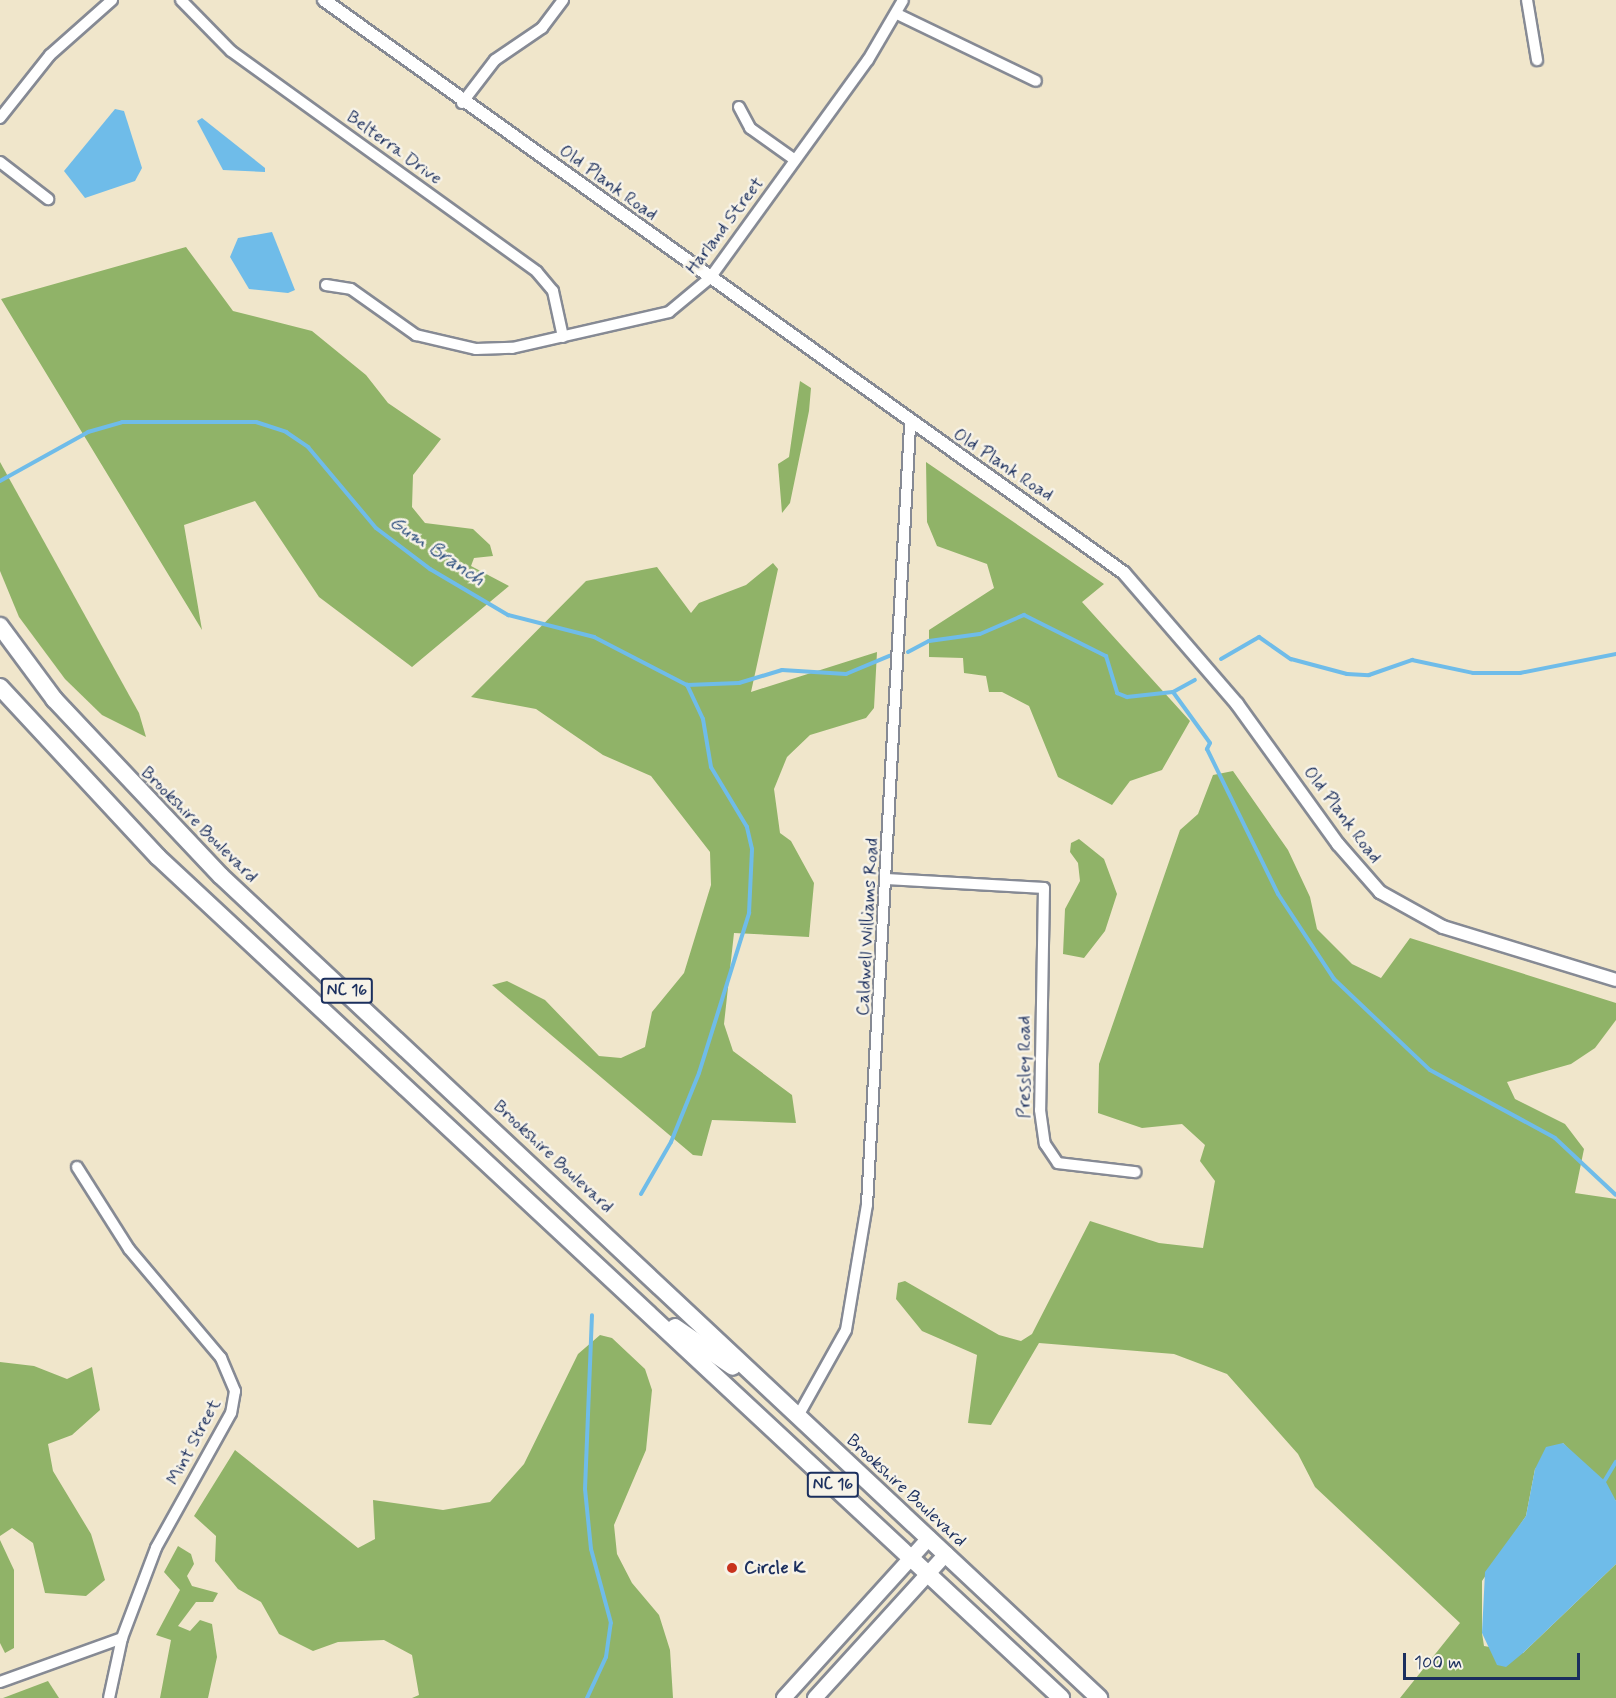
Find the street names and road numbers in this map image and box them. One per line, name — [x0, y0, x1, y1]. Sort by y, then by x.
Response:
street label: Belterra Drive — [343, 107, 445, 189]
street label: Old Plank Road — [554, 139, 662, 227]
street label: Harland Street — [682, 173, 768, 279]
street label: Old Plank Road — [948, 423, 1058, 507]
street label: Old Plank Road — [1298, 761, 1386, 869]
street label: Brookshire Boulevard — [137, 763, 261, 887]
street label: Caldwell Williams Road — [853, 838, 883, 1016]
road number: NC 16 — [320, 978, 374, 1004]
street label: Pressley Road — [1014, 1015, 1036, 1119]
street label: Brookshire Boulevard — [489, 1097, 617, 1217]
street label: Mint Street — [162, 1395, 226, 1489]
street label: Brookshire Boulevard — [842, 1431, 970, 1551]
road number: NC 16 — [806, 1472, 860, 1498]

